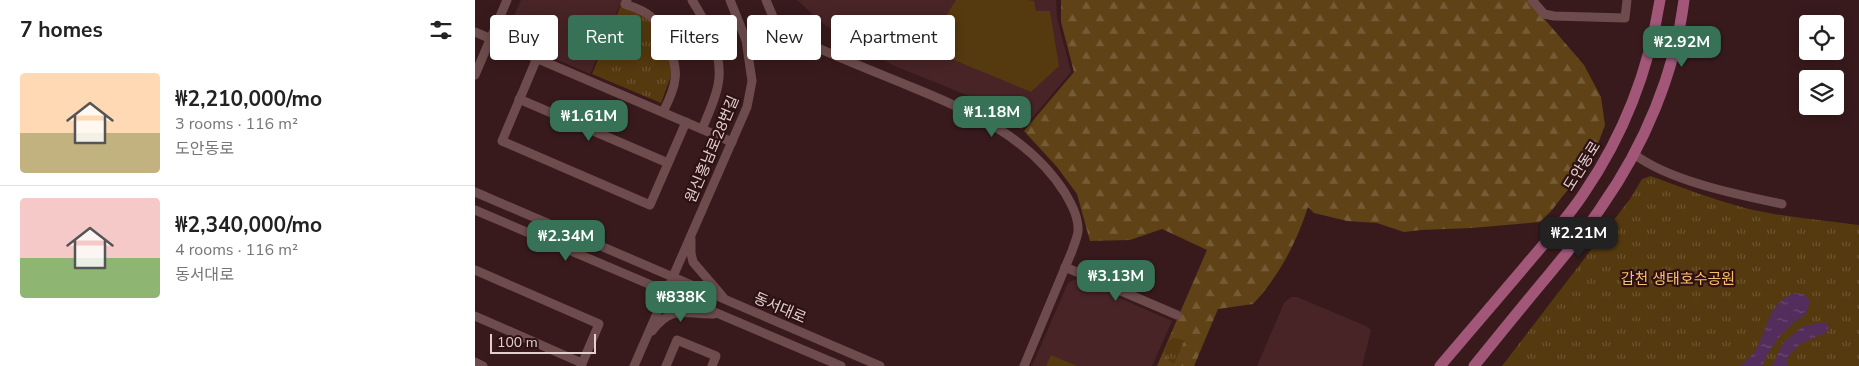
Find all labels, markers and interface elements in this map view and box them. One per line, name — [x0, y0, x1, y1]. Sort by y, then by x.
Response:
chip: Buy — [490, 15, 558, 60]
chip: Rent — [568, 15, 641, 60]
chip: Filters — [651, 15, 737, 60]
chip: New — [747, 15, 821, 60]
chip: Apartment — [831, 15, 955, 60]
map controls — [1799, 15, 1844, 115]
button: locate — [1799, 15, 1844, 60]
text: 7 homes — [20, 16, 103, 44]
icon: filters — [427, 16, 455, 44]
pin: ₩2.92M — [1641, 26, 1723, 68]
text: ₩2.92M — [1654, 31, 1710, 53]
button: layers — [1799, 70, 1844, 115]
text: ₩2,210,000/mo — [175, 85, 322, 113]
street label: 원신흥남로28번길 — [680, 92, 744, 206]
icon: home — [60, 93, 120, 153]
pin: ₩1.18M — [951, 96, 1033, 138]
pin: ₩1.61M — [548, 100, 630, 142]
text: ₩1.18M — [964, 101, 1020, 123]
text: ₩1.61M — [561, 105, 617, 127]
text: 3 rooms · 116 m² — [175, 113, 298, 135]
street label: 도안동로 — [1559, 137, 1605, 195]
text: 도안동로 — [175, 138, 234, 160]
text: ₩2,340,000/mo — [175, 211, 322, 239]
pin: ₩2.21M — [1538, 216, 1620, 259]
icon: home — [60, 218, 120, 278]
pin: ₩2.34M — [525, 220, 607, 262]
text: ₩2.21M — [1551, 222, 1607, 244]
text: ₩2.34M — [538, 225, 594, 247]
text: 4 rooms · 116 m² — [175, 239, 298, 261]
pin: ₩3.13M — [1075, 260, 1157, 302]
text: 동서대로 — [175, 264, 234, 286]
text: ₩3.13M — [1088, 265, 1144, 287]
park label: 갑천 생태호수공원 — [1621, 269, 1735, 289]
pin: ₩838K — [646, 280, 716, 323]
text: ₩838K — [656, 286, 706, 308]
street label: 동서대로 — [751, 288, 809, 328]
scale bar — [490, 331, 596, 354]
text: 100 m — [497, 333, 538, 352]

